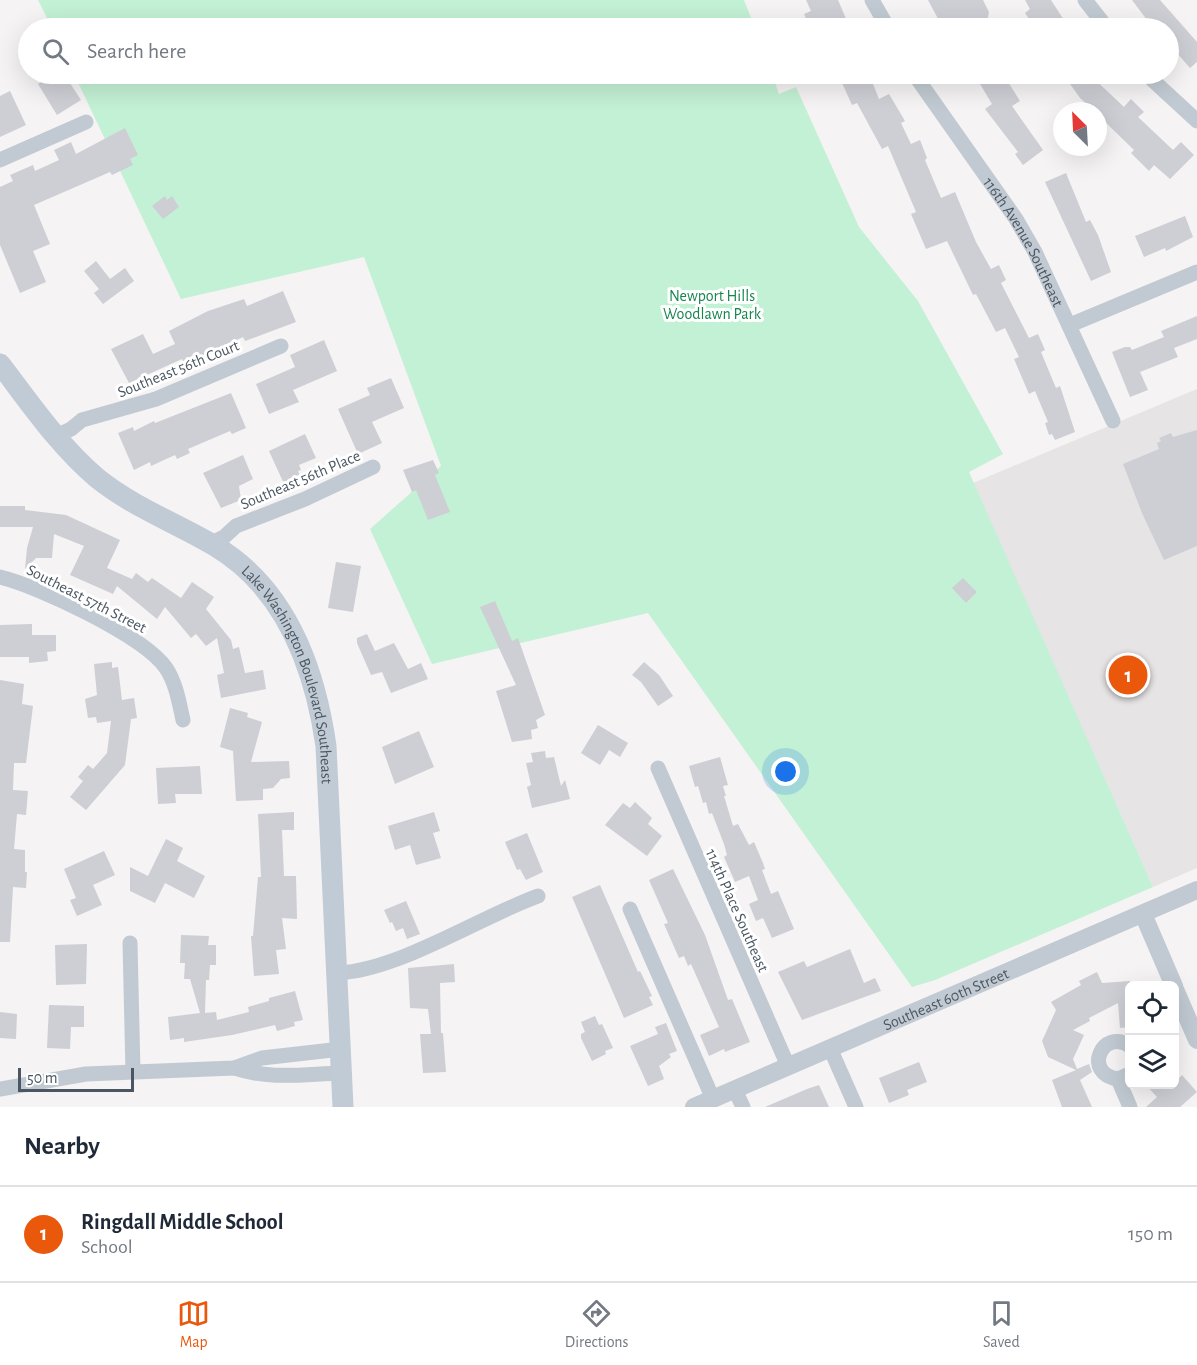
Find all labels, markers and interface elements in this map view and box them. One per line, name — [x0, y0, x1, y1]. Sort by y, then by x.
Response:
search box — [18, 18, 1179, 84]
icon: search — [39, 35, 72, 68]
text: Search here — [87, 40, 186, 62]
north arrow — [1053, 102, 1107, 156]
street label: 116th Avenue Southeast — [980, 174, 1066, 309]
park label: Newport Hills Woodlawn Park — [663, 288, 762, 322]
street label: Southeast 56th Court — [115, 337, 241, 401]
street label: Southeast 56th Place — [238, 447, 363, 512]
street label: Southeast 57th Street — [24, 562, 149, 636]
street label: Lake Washington Boulevard Southeast — [238, 563, 335, 784]
pin: 1 — [1108, 652, 1148, 698]
your location — [771, 757, 800, 786]
street label: 114th Place Southeast — [703, 846, 771, 974]
street label: Southeast 60th Street — [881, 965, 1011, 1033]
map controls — [1125, 981, 1179, 1089]
button: locate — [1125, 981, 1179, 1035]
button: layers — [1125, 1035, 1179, 1089]
scale bar — [18, 1065, 134, 1092]
text: 50 m — [27, 1070, 58, 1086]
text: Nearby — [24, 1133, 100, 1159]
text: Ringdall Middle School — [81, 1211, 283, 1233]
text: 1 — [40, 1224, 47, 1244]
text: 150 m — [1128, 1224, 1173, 1244]
text: School — [81, 1237, 133, 1257]
tab: Map — [177, 1297, 210, 1352]
tab: Directions — [565, 1297, 629, 1352]
tab: Saved — [983, 1297, 1020, 1352]

